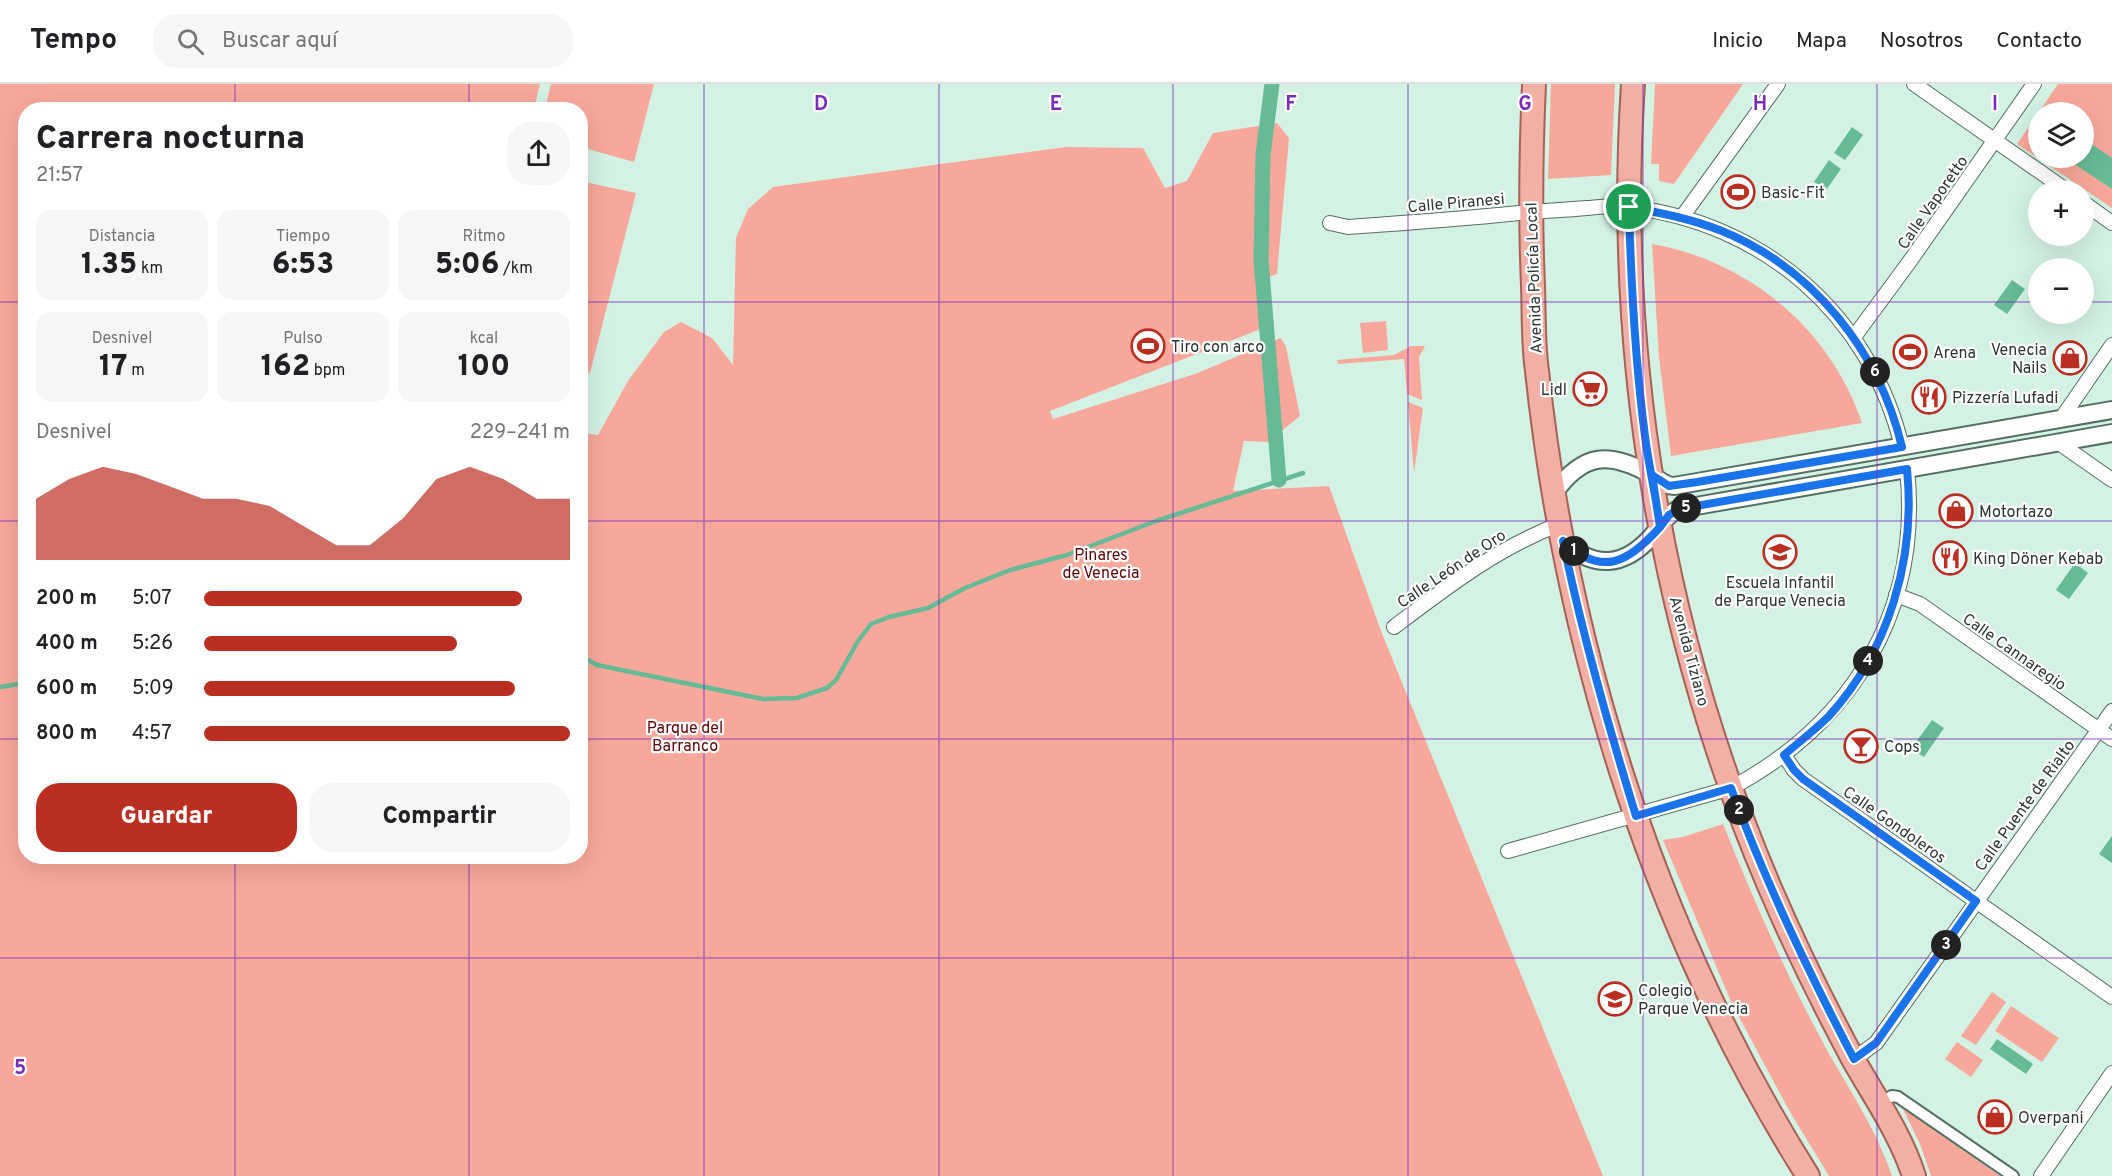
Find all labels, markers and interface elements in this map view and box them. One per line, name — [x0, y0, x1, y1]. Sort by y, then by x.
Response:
search box — [153, 14, 573, 68]
text: Tempo — [30, 23, 117, 59]
icon: search — [174, 25, 207, 58]
text: Buscar aquí — [222, 28, 338, 55]
text: Inicio — [1712, 28, 1763, 55]
text: Mapa — [1796, 28, 1847, 55]
text: Nosotros — [1880, 28, 1963, 55]
text: Contacto — [1996, 28, 2082, 55]
text: D — [814, 92, 828, 118]
text: E — [1050, 92, 1062, 118]
text: F — [1285, 92, 1297, 118]
text: G — [1518, 92, 1532, 118]
text: H — [1753, 92, 1767, 118]
text: I — [1992, 92, 1998, 118]
map controls — [2028, 102, 2094, 324]
button: layers — [2028, 102, 2094, 168]
text: Carrera nocturna — [36, 119, 305, 161]
button: share — [507, 122, 570, 185]
street label: Calle Vaporetto — [1894, 152, 1973, 254]
text: 21:57 — [36, 163, 83, 189]
sports icon: Basic-Fit — [1720, 174, 1756, 210]
button: + — [2028, 180, 2094, 246]
pin — [1603, 181, 1654, 232]
place label: Basic-Fit — [1761, 184, 1825, 204]
street label: Calle Piranesi — [1407, 190, 1506, 218]
icon: arrive — [1612, 190, 1645, 223]
street label: Avenida Policía Local — [1522, 202, 1548, 354]
text: Distancia — [89, 227, 155, 247]
text: Tiempo — [276, 227, 330, 247]
text: Ritmo — [463, 227, 505, 247]
text: 1.35 — [81, 247, 137, 284]
text: 6:53 — [272, 247, 334, 284]
text: 5:06 — [435, 247, 499, 284]
button: − — [2028, 258, 2094, 324]
text: km — [137, 259, 163, 279]
text: /km — [499, 259, 533, 279]
sports icon: Tiro con arco — [1130, 328, 1166, 364]
text: Desnivel — [92, 329, 152, 349]
text: Pulso — [283, 329, 323, 349]
text: kcal — [470, 329, 498, 349]
sports icon: Arena — [1892, 334, 1928, 370]
place label: Tiro con arco — [1171, 338, 1264, 358]
shop icon: Venecia Nails — [2052, 340, 2088, 376]
place label: Venecia Nails — [1991, 341, 2047, 379]
place label: Arena — [1933, 344, 1976, 364]
text: 17 — [99, 349, 128, 386]
text: 162 — [261, 349, 310, 386]
text: 100 — [458, 349, 510, 386]
pin: 6 — [1860, 357, 1890, 387]
text: m — [128, 361, 145, 381]
text: bpm — [310, 361, 345, 381]
text: 6 — [1870, 362, 1880, 382]
supermarket icon: Lidl — [1572, 371, 1608, 407]
restaurant icon: Pizzería Lufadi — [1911, 379, 1947, 415]
place label: Lidl — [1541, 381, 1567, 401]
place label: Pizzería Lufadi — [1952, 389, 2058, 409]
text: Desnivel — [36, 420, 112, 446]
text: 229–241 m — [470, 420, 570, 446]
pin: 5 — [1671, 493, 1701, 523]
shop icon: Motortazo — [1938, 493, 1974, 529]
text: 5 — [1681, 498, 1691, 518]
place label: Motortazo — [1979, 503, 2053, 523]
street label: Calle León de Oro — [1394, 526, 1510, 613]
school or university icon: Escuela Infantil de Parque Venecia — [1762, 534, 1798, 570]
pin: 1 — [1559, 536, 1589, 566]
restaurant icon: King Döner Kebab — [1932, 540, 1968, 576]
text: 1 — [1571, 541, 1577, 561]
park label: Pinares de Venecia — [1062, 546, 1140, 584]
place label: King Döner Kebab — [1973, 550, 2103, 570]
place label: Escuela Infantil de Parque Venecia — [1714, 574, 1846, 612]
text: 200 m — [36, 586, 97, 612]
text: 5:07 — [132, 586, 172, 612]
street label: Avenida Tiziano — [1664, 594, 1712, 709]
street label: Calle Cannaregio — [1958, 609, 2070, 696]
text: 400 m — [36, 631, 98, 657]
text: 5:26 — [132, 631, 173, 657]
pin: 4 — [1853, 646, 1883, 676]
text: 4 — [1863, 651, 1873, 671]
text: 600 m — [36, 676, 97, 702]
text: 5:09 — [132, 676, 174, 702]
park label: Parque del Barranco — [647, 719, 723, 757]
text: 800 m — [36, 721, 97, 747]
text: 4:57 — [132, 721, 172, 747]
bar icon: Cops — [1843, 728, 1879, 764]
street label: Calle Puente de Rialto — [1971, 737, 2080, 876]
place label: Cops — [1884, 738, 1920, 758]
button: Guardar — [36, 783, 297, 852]
button: Compartir — [309, 783, 570, 852]
street label: Calle Gondoleros — [1838, 783, 1949, 869]
pin: 2 — [1724, 795, 1754, 825]
text: 2 — [1734, 800, 1744, 820]
pin: 3 — [1931, 930, 1961, 960]
text: 3 — [1941, 935, 1951, 955]
school or university icon: Colegio Parque Venecia — [1597, 981, 1633, 1017]
place label: Colegio Parque Venecia — [1638, 982, 1748, 1020]
text: 5 — [14, 1056, 26, 1082]
shop icon: Overpani — [1977, 1099, 2013, 1135]
place label: Overpani — [2018, 1109, 2084, 1129]

